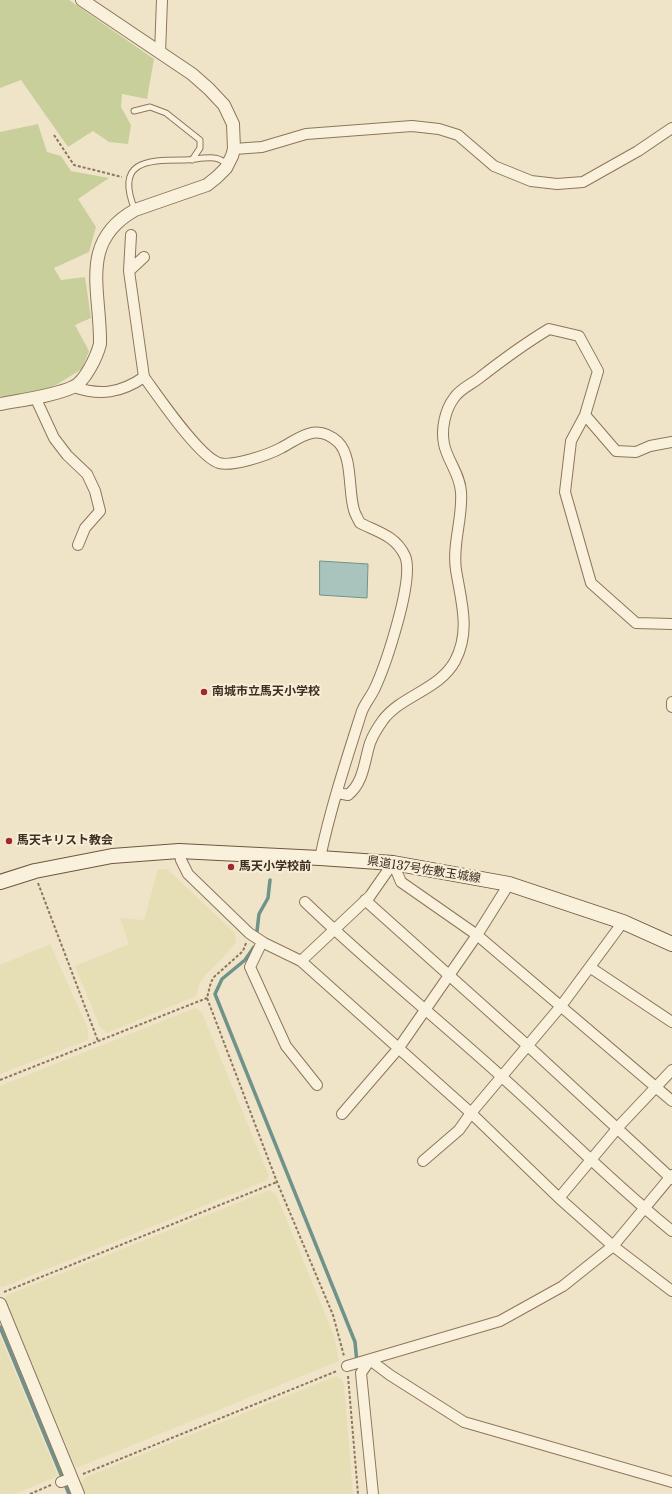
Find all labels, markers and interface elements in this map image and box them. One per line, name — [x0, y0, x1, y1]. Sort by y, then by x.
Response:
place label: 南城市立馬天小学校 — [212, 685, 320, 699]
marker: 南城市立馬天小学校 — [199, 687, 209, 697]
place label: 馬天キリスト教会 — [17, 834, 113, 848]
marker: 馬天キリスト教会 — [4, 836, 14, 846]
street label: 県道137号佐敷玉城線 — [366, 854, 482, 886]
place label: 馬天小学校前 — [239, 860, 311, 874]
marker: 馬天小学校前 — [226, 862, 236, 872]

